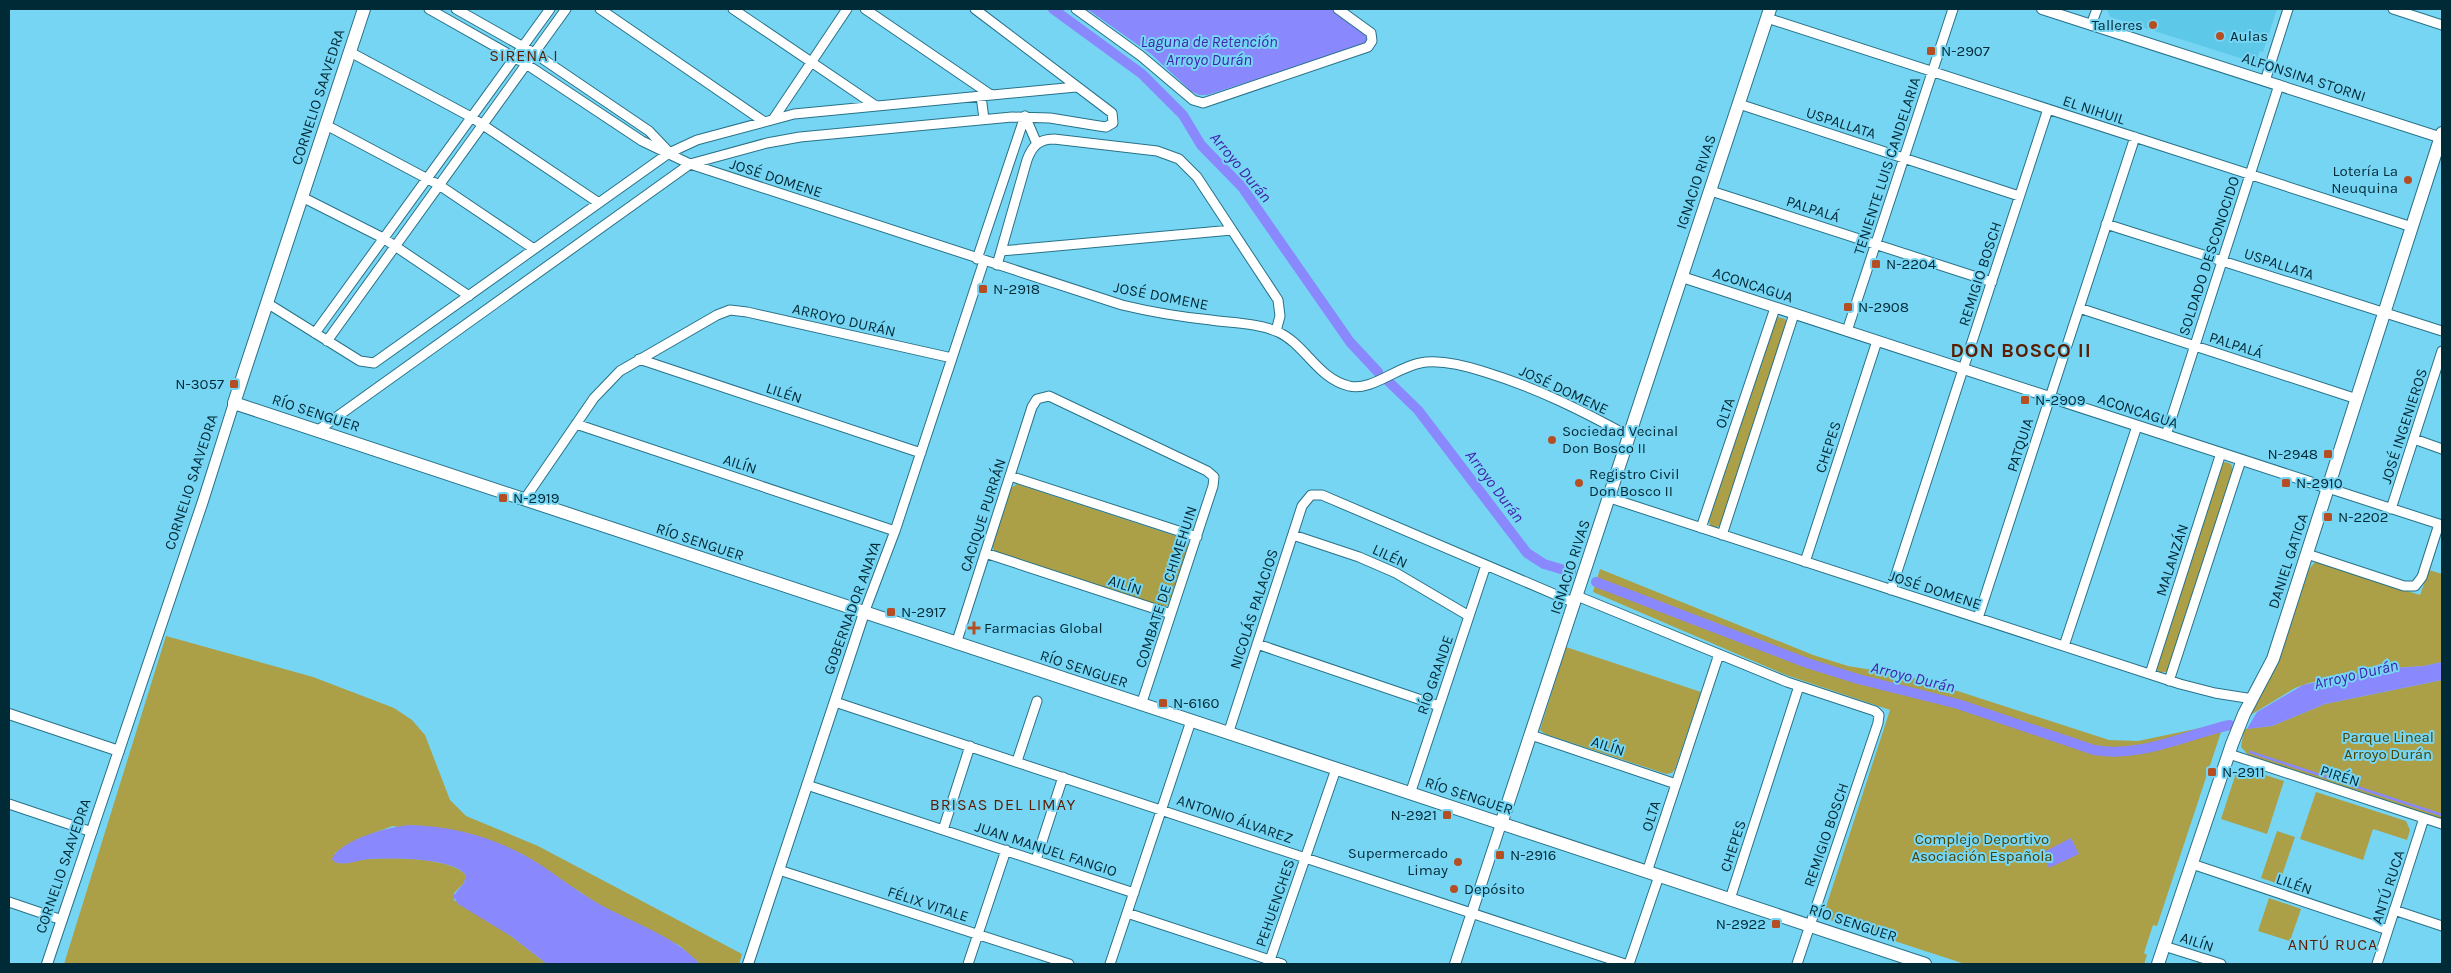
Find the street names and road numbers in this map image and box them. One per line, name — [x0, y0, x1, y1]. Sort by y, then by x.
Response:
street label: CORNELIO SAAVEDRA — [288, 26, 349, 167]
street label: ALFONSINA STORNI — [2240, 49, 2368, 105]
street label: TENIENTE LUIS CANDELARIA — [1850, 74, 1924, 257]
street label: EL NIHUIL — [2061, 91, 2127, 129]
street label: USPALLATA — [1804, 103, 1879, 143]
street label: IGNACIO RIVAS — [1672, 132, 1720, 232]
street label: JOSÉ DOMENE — [727, 155, 825, 201]
street label: SOLDADO DESCONOCIDO — [2175, 174, 2243, 338]
street label: PALPALÁ — [1784, 192, 1842, 226]
street label: REMIGIO BOSCH — [1955, 219, 2005, 329]
street label: USPALLATA — [2242, 244, 2317, 284]
street label: ACONCAGUA — [1710, 264, 1796, 307]
street label: JOSÉ DOMENE — [1112, 278, 1210, 314]
street label: ARROYO DURÁN — [791, 299, 897, 341]
street label: PALPALÁ — [2207, 328, 2265, 362]
street label: JOSÉ DOMENE — [1517, 362, 1611, 418]
street label: JOSÉ INGENIEROS — [2377, 366, 2431, 486]
street label: LILÉN — [764, 379, 804, 407]
street label: RÍO SENGUER — [270, 390, 362, 436]
street label: ACONCAGUA — [2095, 390, 2181, 433]
street label: OLTA — [1711, 395, 1739, 431]
street label: CORNELIO SAAVEDRA — [161, 411, 222, 552]
street label: PATQUIA — [2003, 415, 2037, 474]
street label: CHEPES — [1811, 419, 1845, 475]
street label: AILÍN — [721, 450, 759, 478]
street label: CACIQUE PURRÁN — [956, 456, 1010, 574]
street label: COMBATE DE CHIMEHUIN — [1131, 504, 1201, 670]
street label: DANIEL GATICA — [2264, 511, 2312, 611]
street label: IGNACIO RIVAS — [1546, 517, 1594, 617]
street label: RÍO SENGUER — [654, 519, 746, 565]
street label: MALANZÁN — [2152, 522, 2192, 598]
street label: GOBERNADOR ANAYA — [820, 539, 885, 677]
street label: LILÉN — [1369, 540, 1411, 572]
street label: NICOLÁS PALACIOS — [1226, 546, 1282, 672]
street label: JOSÉ DOMENE — [1886, 567, 1984, 613]
street label: AILÍN — [1106, 571, 1144, 599]
street label: RÍO GRANDE — [1413, 633, 1457, 717]
street label: RÍO SENGUER — [1038, 646, 1130, 692]
street label: AILÍN — [1589, 732, 1627, 760]
street label: PIRÉN — [2318, 761, 2362, 791]
street label: RÍO SENGUER — [1423, 773, 1515, 819]
street label: REMIGIO BOSCH — [1800, 781, 1852, 889]
street label: ANTONIO ÁLVAREZ — [1174, 791, 1296, 847]
street label: CORNELIO SAAVEDRA — [31, 796, 95, 936]
street label: OLTA — [1638, 798, 1665, 834]
street label: JUAN MANUEL FANGIO — [973, 818, 1119, 880]
street label: CHEPES — [1716, 818, 1750, 874]
street label: ANTÚ RUCA — [2368, 847, 2409, 926]
street label: PEHUENCHES — [1252, 857, 1298, 949]
street label: LILÉN — [2274, 869, 2314, 899]
street label: FÉLIX VITALE — [885, 882, 971, 926]
street label: RÍO SENGUER — [1807, 900, 1899, 946]
street label: AILÍN — [2178, 928, 2216, 956]

